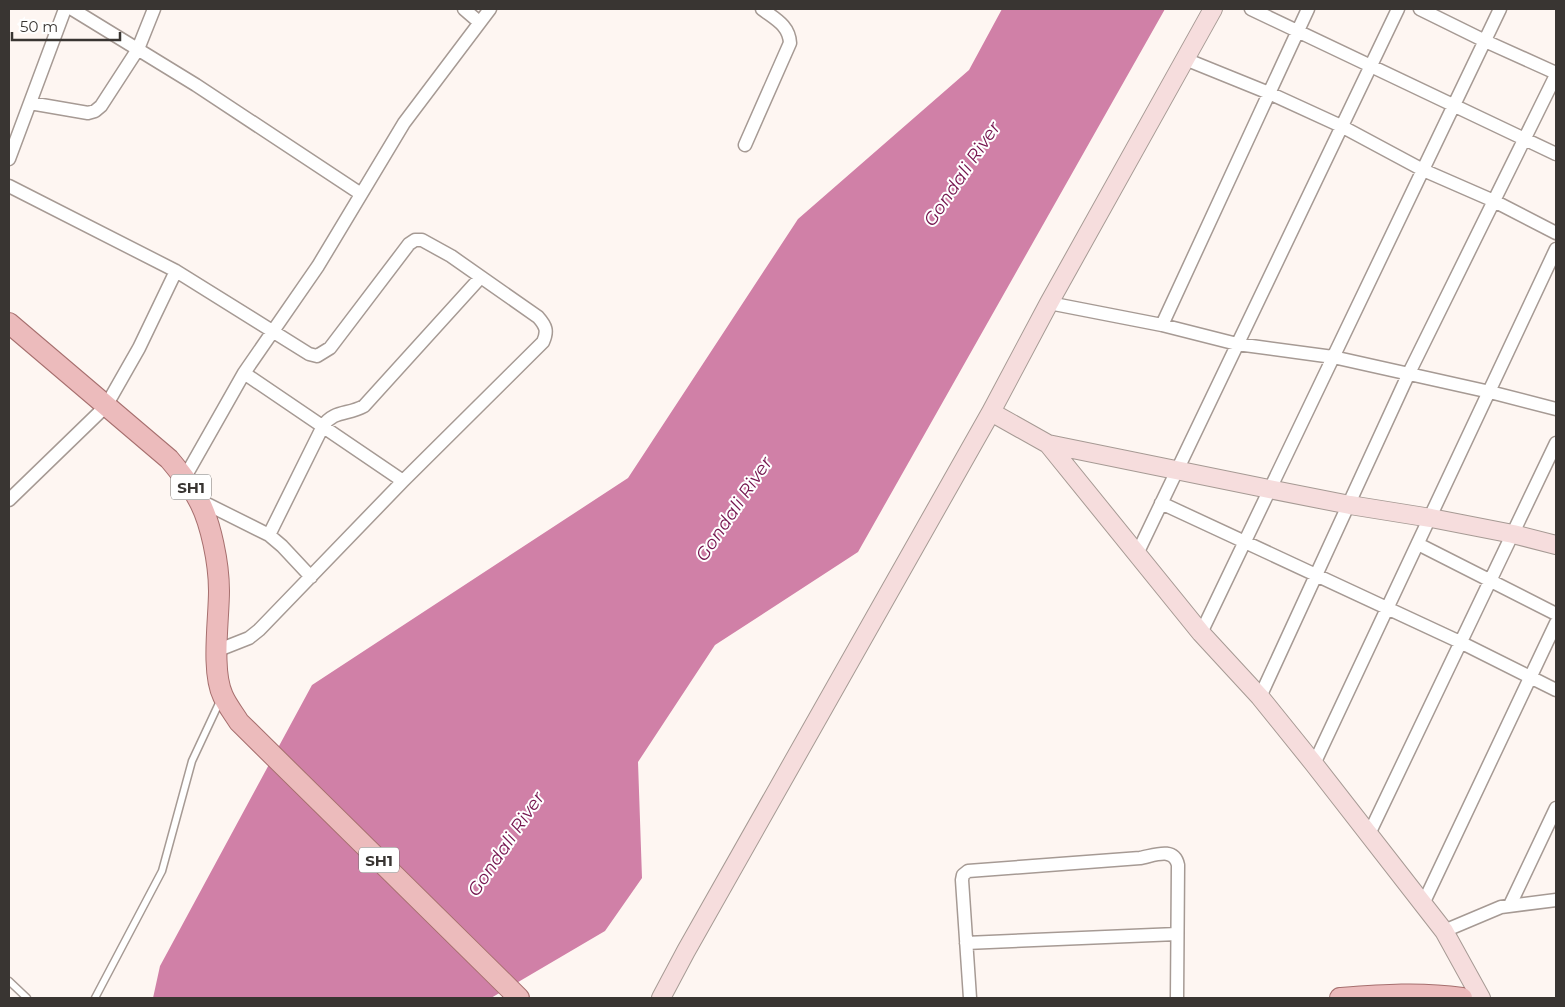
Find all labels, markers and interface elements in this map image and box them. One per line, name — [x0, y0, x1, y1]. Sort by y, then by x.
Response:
scale bar — [12, 10, 120, 42]
text: 50 m — [20, 17, 58, 36]
water label: Gondali River — [919, 117, 1006, 231]
water label: Gondali River — [691, 452, 778, 566]
road number: SH1 — [171, 474, 211, 500]
water label: Gondali River — [463, 787, 550, 901]
road number: SH1 — [359, 848, 399, 872]

